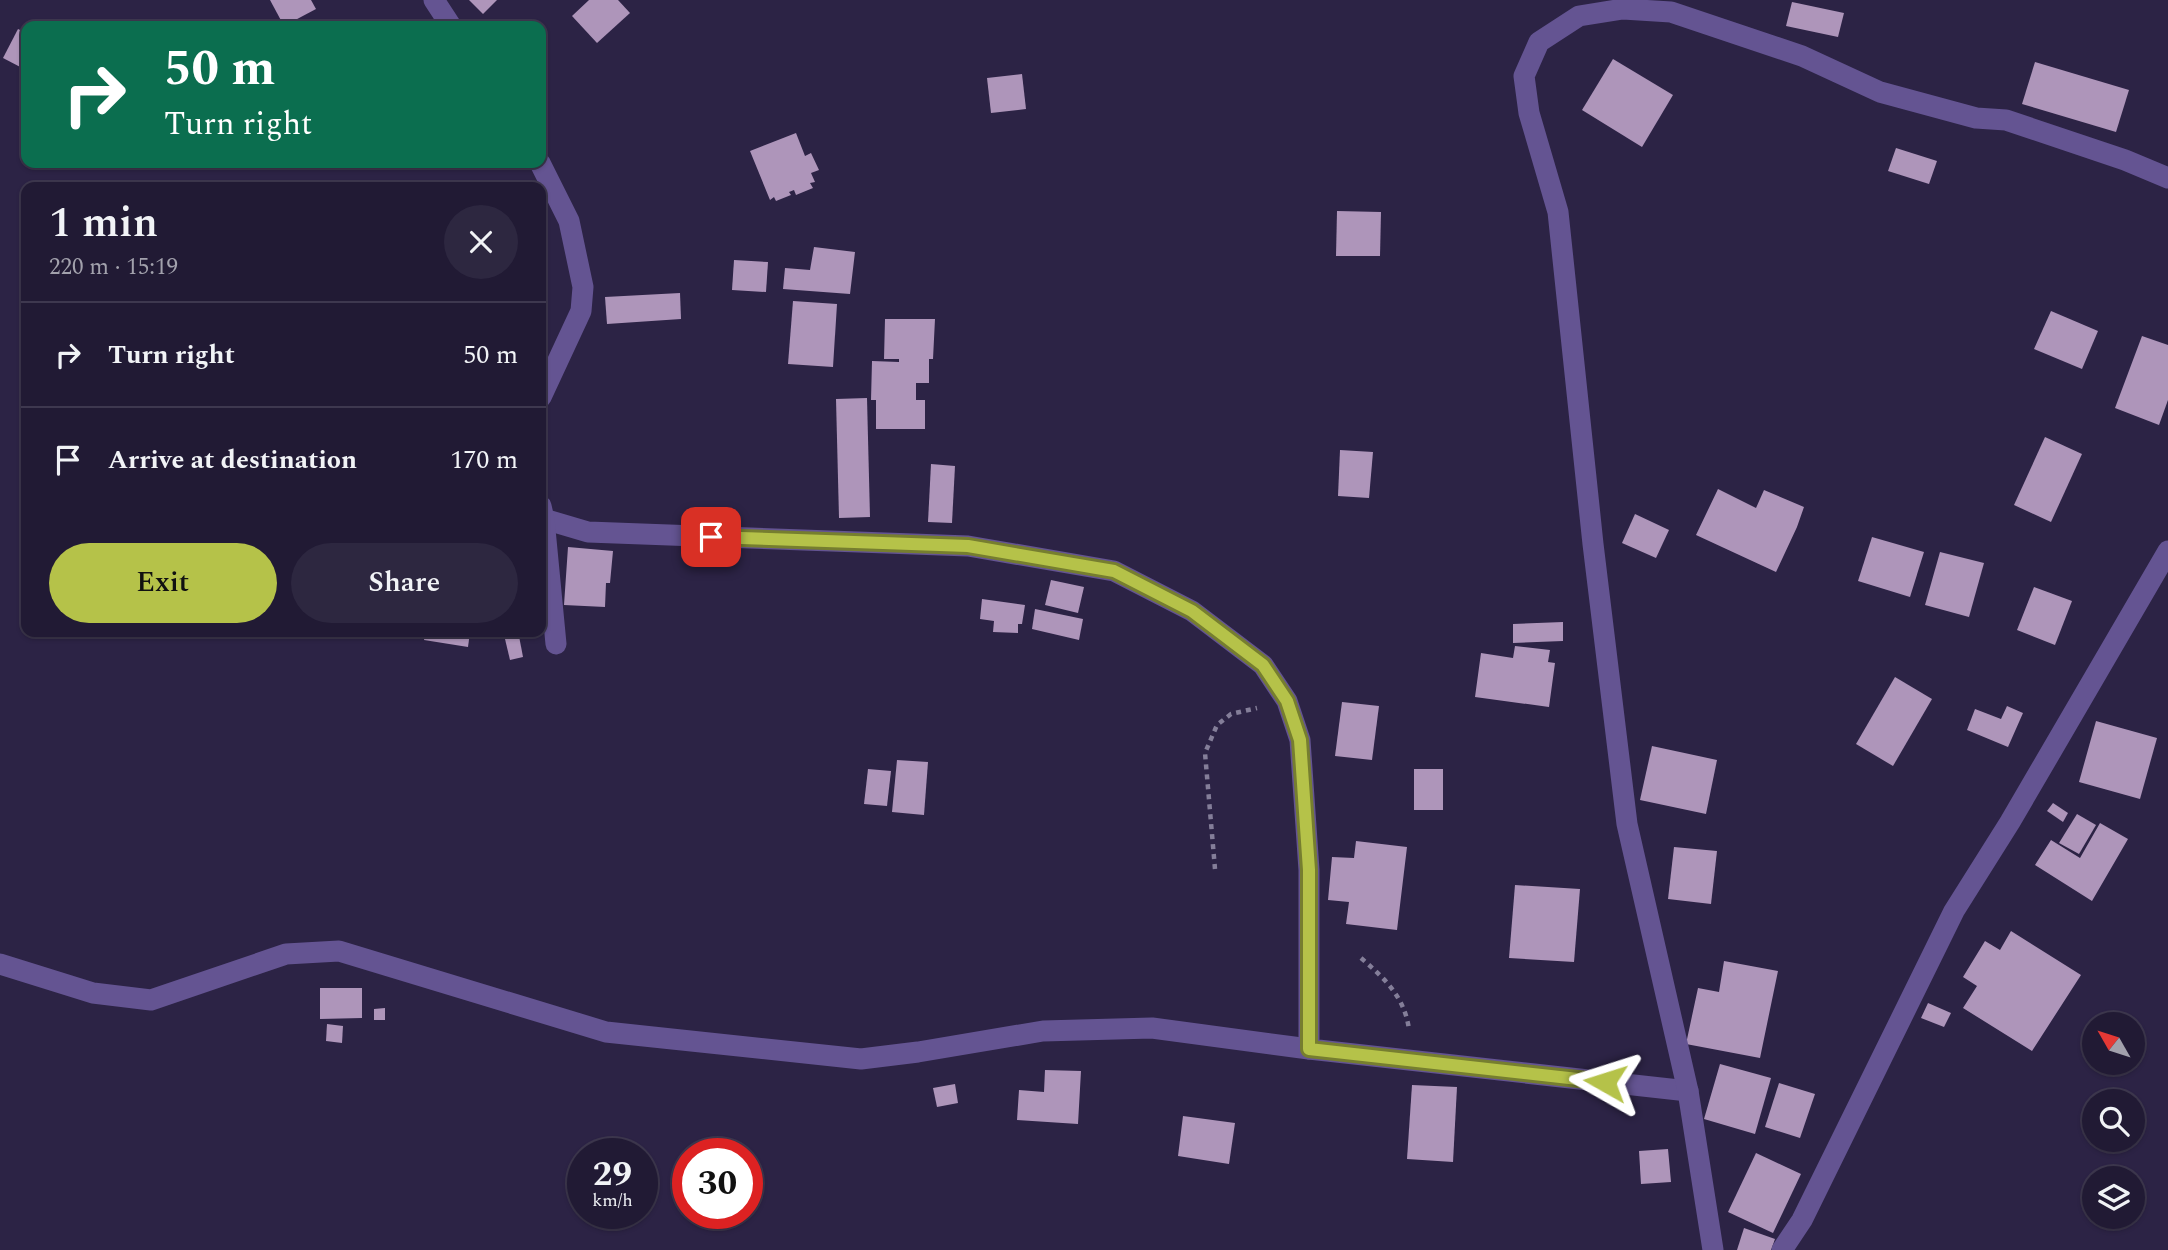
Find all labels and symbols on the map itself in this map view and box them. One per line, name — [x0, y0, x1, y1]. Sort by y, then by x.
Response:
pin — [681, 507, 741, 567]
north arrow — [2082, 1012, 2146, 1074]
position arrow — [1568, 1045, 1642, 1119]
speed limit sign: 30 — [672, 1138, 763, 1229]

